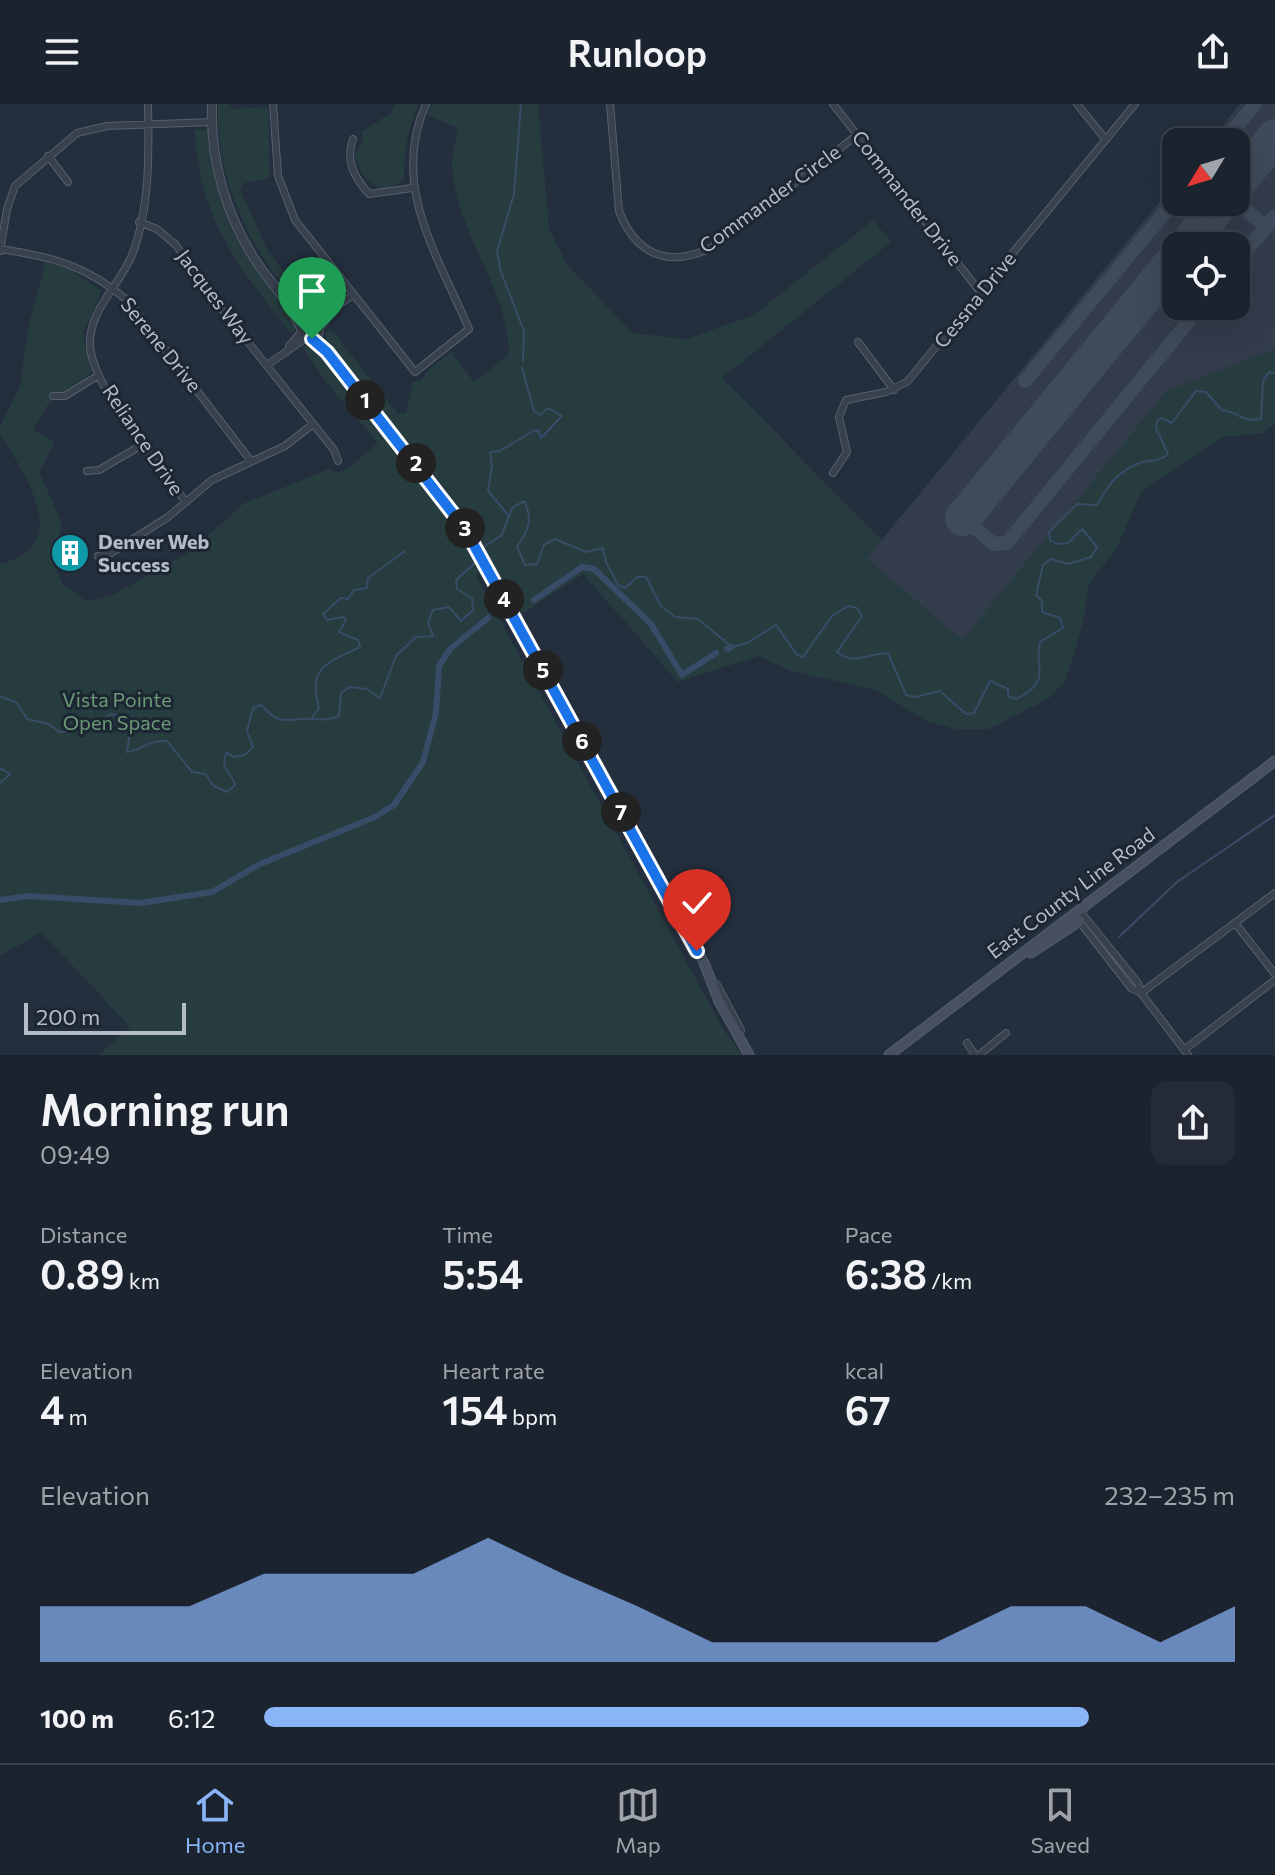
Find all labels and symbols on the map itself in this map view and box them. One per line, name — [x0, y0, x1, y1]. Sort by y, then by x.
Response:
street label: Commander Drive — [848, 125, 968, 270]
north arrow — [1162, 128, 1250, 216]
street label: Commander Circle — [694, 139, 845, 257]
street label: Jacques Way — [172, 244, 259, 349]
street label: Cessna Drive — [928, 247, 1020, 352]
pin — [278, 257, 346, 339]
street label: Serene Drive — [116, 292, 207, 396]
street label: Reliance Drive — [98, 380, 190, 499]
pin: 1 — [345, 380, 385, 420]
pin: 2 — [396, 443, 436, 483]
pin: 3 — [445, 508, 485, 548]
place label: Denver Web Success — [98, 529, 210, 576]
building icon: Denver Web Success — [49, 532, 91, 574]
pin: 4 — [484, 579, 524, 619]
pin: 5 — [523, 650, 563, 690]
park label: Vista Pointe Open Space — [62, 687, 172, 734]
pin: 6 — [562, 721, 602, 761]
pin: 7 — [601, 792, 641, 832]
street label: East County Line Road — [982, 821, 1159, 963]
pin — [663, 869, 731, 951]
scale bar — [24, 999, 186, 1035]

